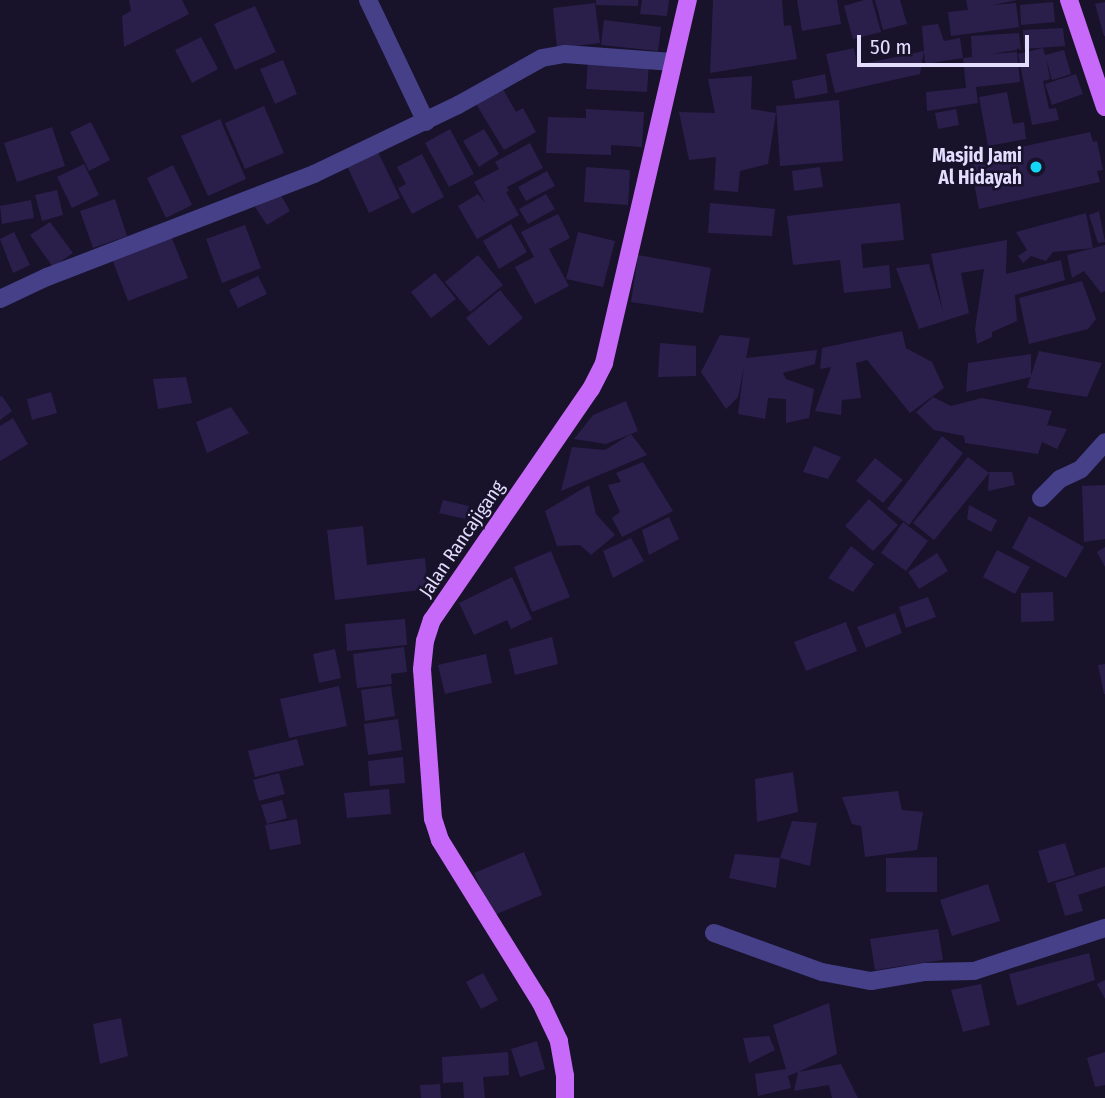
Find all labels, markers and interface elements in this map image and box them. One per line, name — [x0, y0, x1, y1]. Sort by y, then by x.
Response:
scale bar — [860, 21, 1032, 65]
text: 50 m — [870, 34, 912, 60]
place label: Masjid Jami Al Hidayah — [932, 145, 1022, 189]
marker: Masjid Jami Al Hidayah — [1028, 159, 1044, 175]
street label: Jalan Rancajigang — [415, 476, 509, 602]

